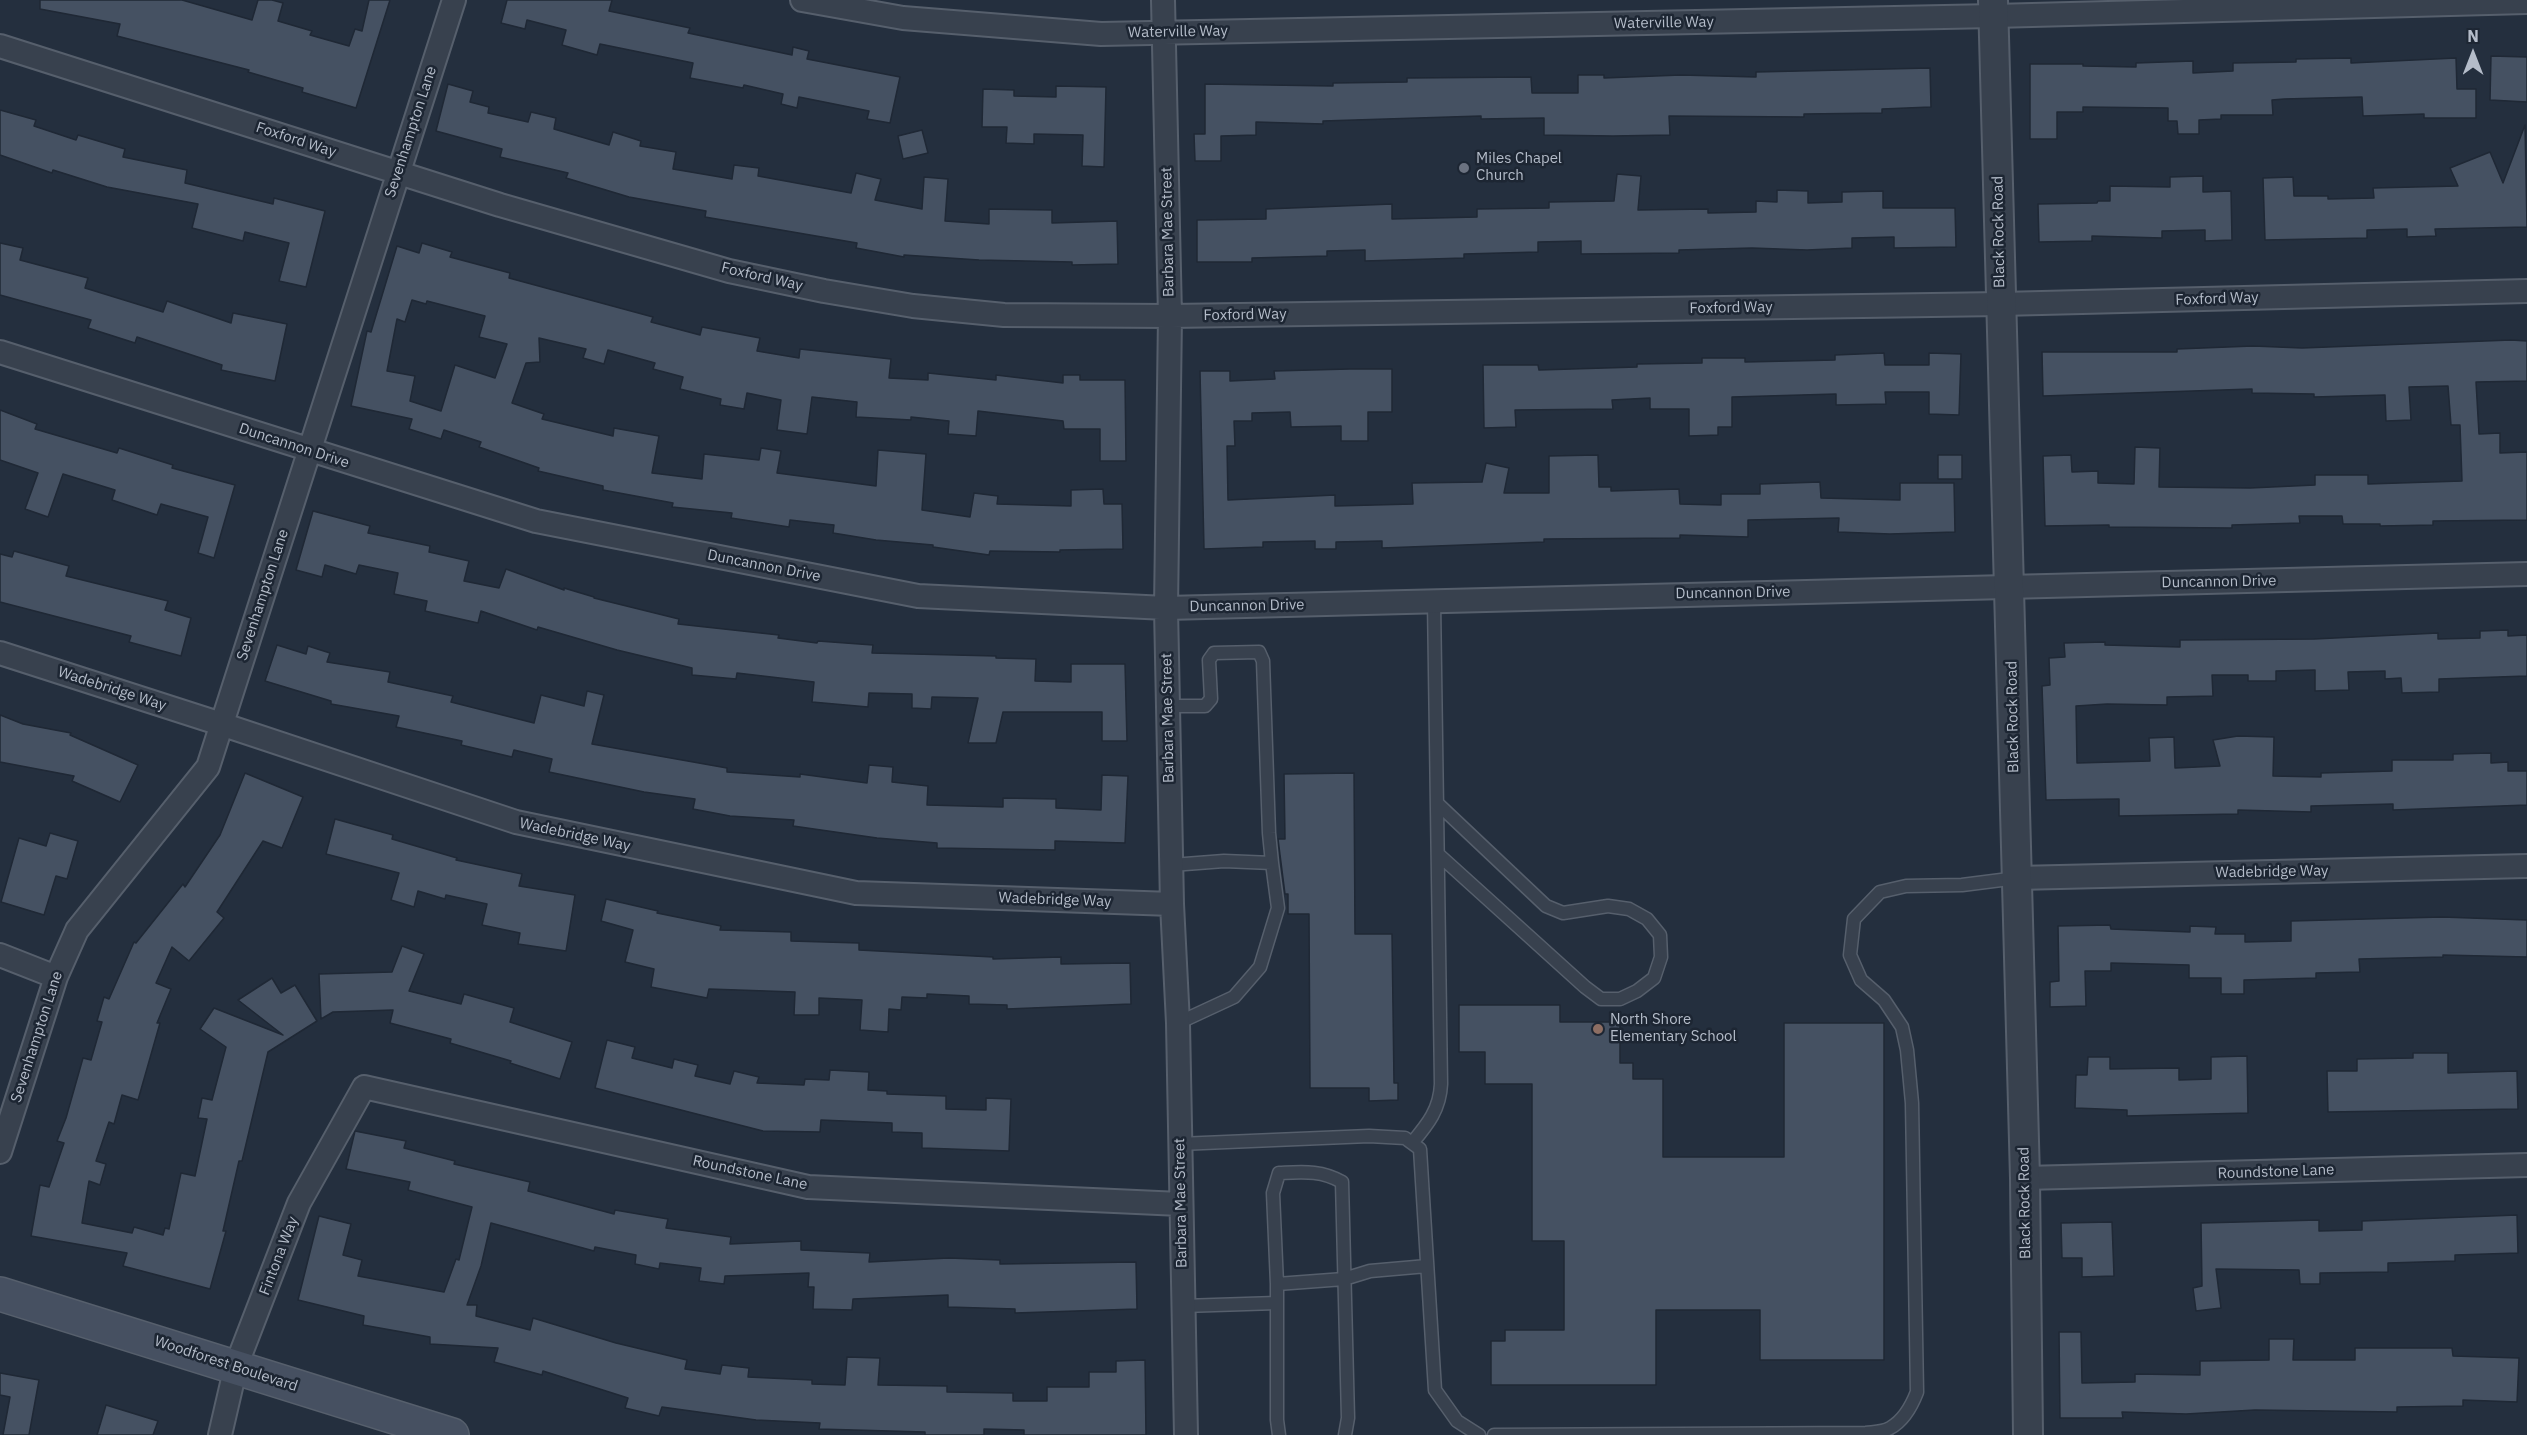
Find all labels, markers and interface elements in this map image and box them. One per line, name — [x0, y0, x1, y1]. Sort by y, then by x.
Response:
street label: Waterville Way — [1614, 13, 1714, 33]
street label: Waterville Way — [1128, 22, 1228, 42]
north arrow — [2443, 24, 2503, 84]
text: N — [2467, 26, 2479, 46]
street label: Sevenhampton Lane — [381, 64, 441, 200]
street label: Foxford Way — [254, 119, 338, 161]
place label: Miles Chapel Church — [1476, 150, 1562, 185]
marker: Miles Chapel Church — [1457, 161, 1471, 175]
street label: Barbara Mae Street — [1158, 167, 1178, 297]
street label: Black Rock Road — [1989, 176, 2009, 288]
street label: Foxford Way — [719, 259, 805, 295]
street label: Foxford Way — [2175, 289, 2259, 309]
street label: Foxford Way — [1689, 298, 1773, 318]
street label: Foxford Way — [1203, 305, 1287, 325]
street label: Duncannon Drive — [237, 420, 351, 472]
street label: Sevenhampton Lane — [233, 527, 293, 663]
street label: Duncannon Drive — [706, 546, 822, 586]
street label: Duncannon Drive — [2161, 572, 2277, 592]
street label: Duncannon Drive — [1675, 583, 1791, 603]
street label: Duncannon Drive — [1189, 596, 1305, 616]
street label: Barbara Mae Street — [1158, 653, 1178, 783]
street label: Black Rock Road — [2003, 661, 2023, 773]
street label: Wadebridge Way — [55, 663, 169, 715]
street label: Wadebridge Way — [518, 814, 632, 856]
street label: Wadebridge Way — [2215, 862, 2329, 882]
street label: Wadebridge Way — [998, 889, 1112, 911]
street label: Sevenhampton Lane — [7, 969, 67, 1105]
place label: North Shore Elementary School — [1610, 1011, 1737, 1046]
marker: North Shore Elementary School — [1591, 1022, 1605, 1036]
street label: Barbara Mae Street — [1171, 1138, 1191, 1268]
street label: Black Rock Road — [2015, 1147, 2035, 1259]
street label: Roundstone Lane — [691, 1152, 809, 1194]
street label: Roundstone Lane — [2217, 1161, 2335, 1183]
street label: Fintona Way — [256, 1214, 302, 1298]
street label: Woodforest Boulevard — [152, 1332, 300, 1396]

